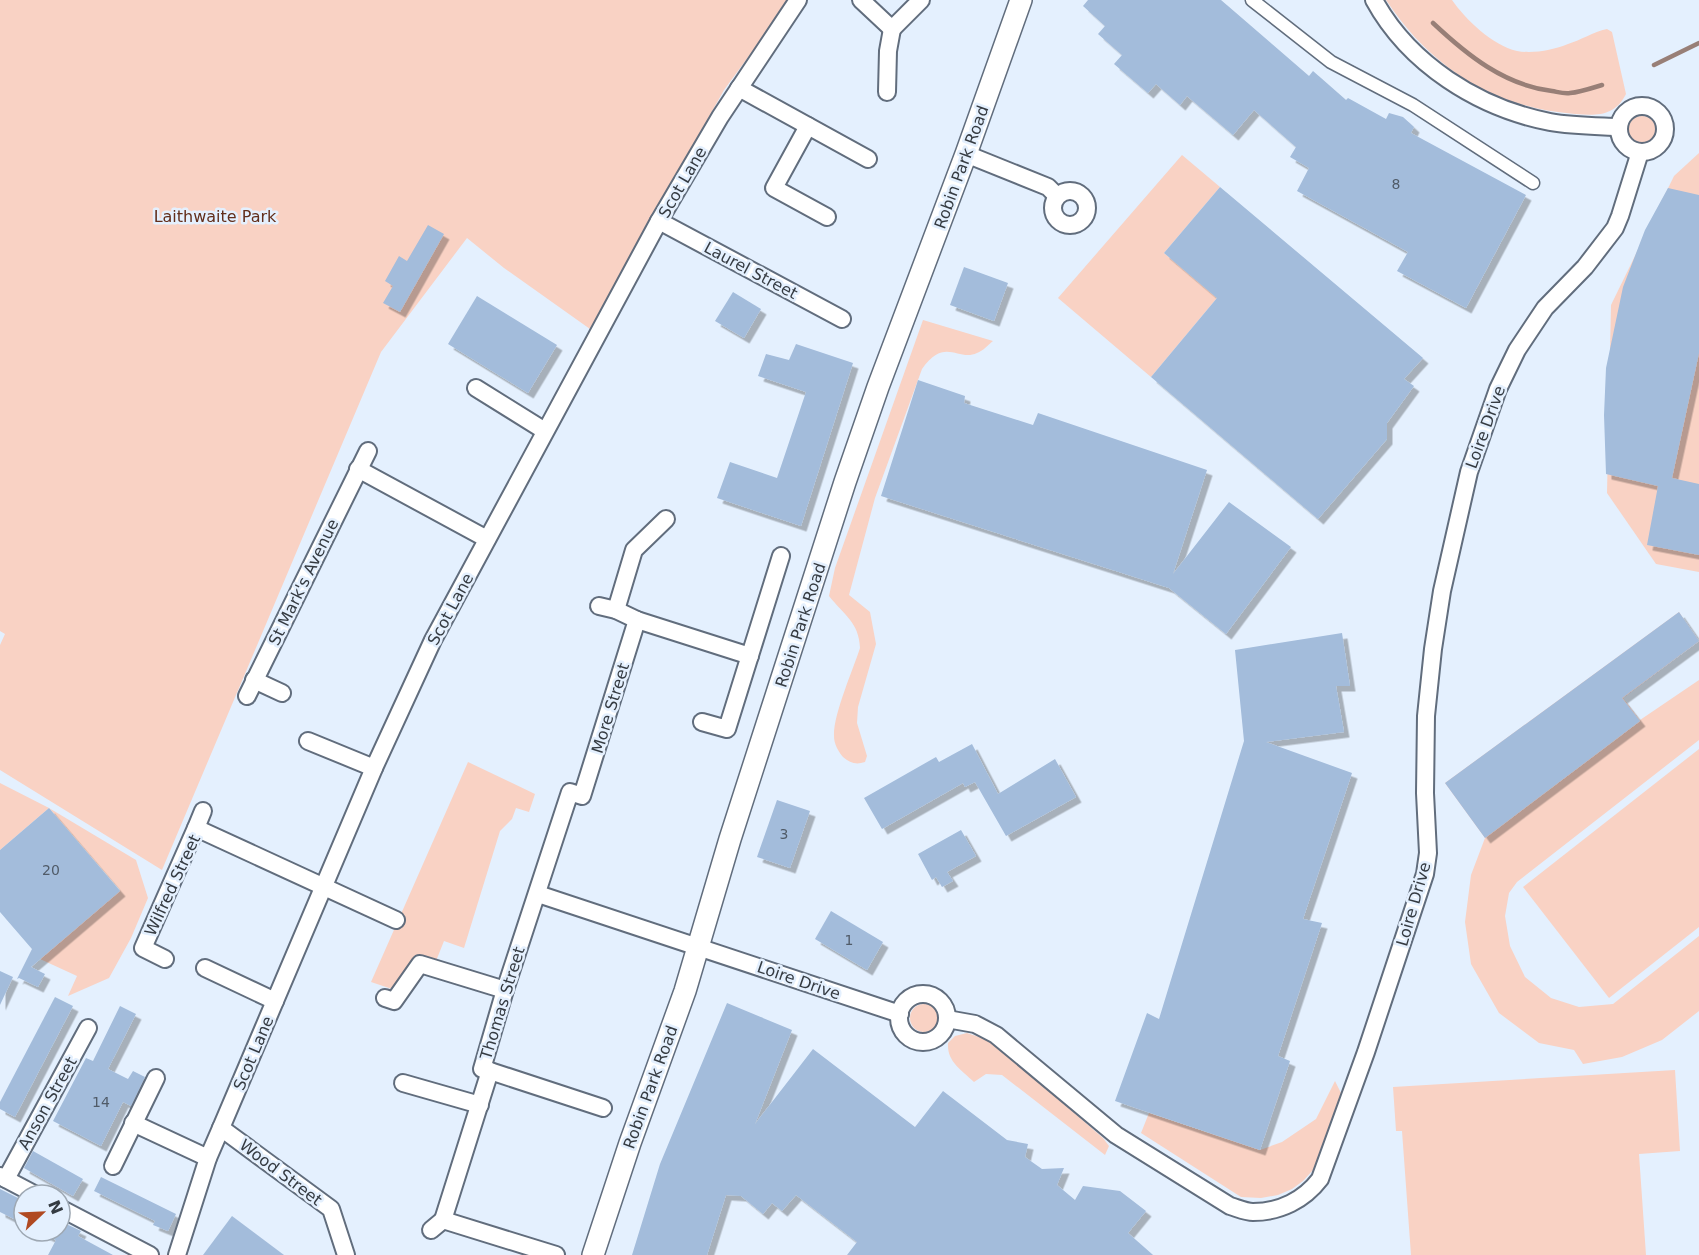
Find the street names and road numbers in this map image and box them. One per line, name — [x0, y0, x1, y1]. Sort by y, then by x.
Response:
street label: Robin Park Road — [930, 103, 993, 231]
street label: Scot Lane — [655, 143, 710, 221]
street label: Laurel Street — [701, 238, 801, 303]
street label: Loire Drive — [1462, 383, 1509, 471]
street label: St Mark's Avenue — [265, 516, 342, 649]
street label: Robin Park Road — [771, 560, 830, 690]
street label: Scot Lane — [424, 570, 477, 648]
street label: More Street — [588, 661, 633, 756]
street label: Wilfred Street — [141, 831, 204, 939]
street label: Loire Drive — [1392, 860, 1435, 948]
street label: Thomas Street — [476, 944, 529, 1063]
street label: Loire Drive — [755, 957, 843, 1004]
street label: Scot Lane — [229, 1013, 278, 1093]
street label: Robin Park Road — [619, 1023, 682, 1151]
street label: Anson Street — [14, 1054, 81, 1153]
street label: Wood Street — [236, 1135, 326, 1210]

